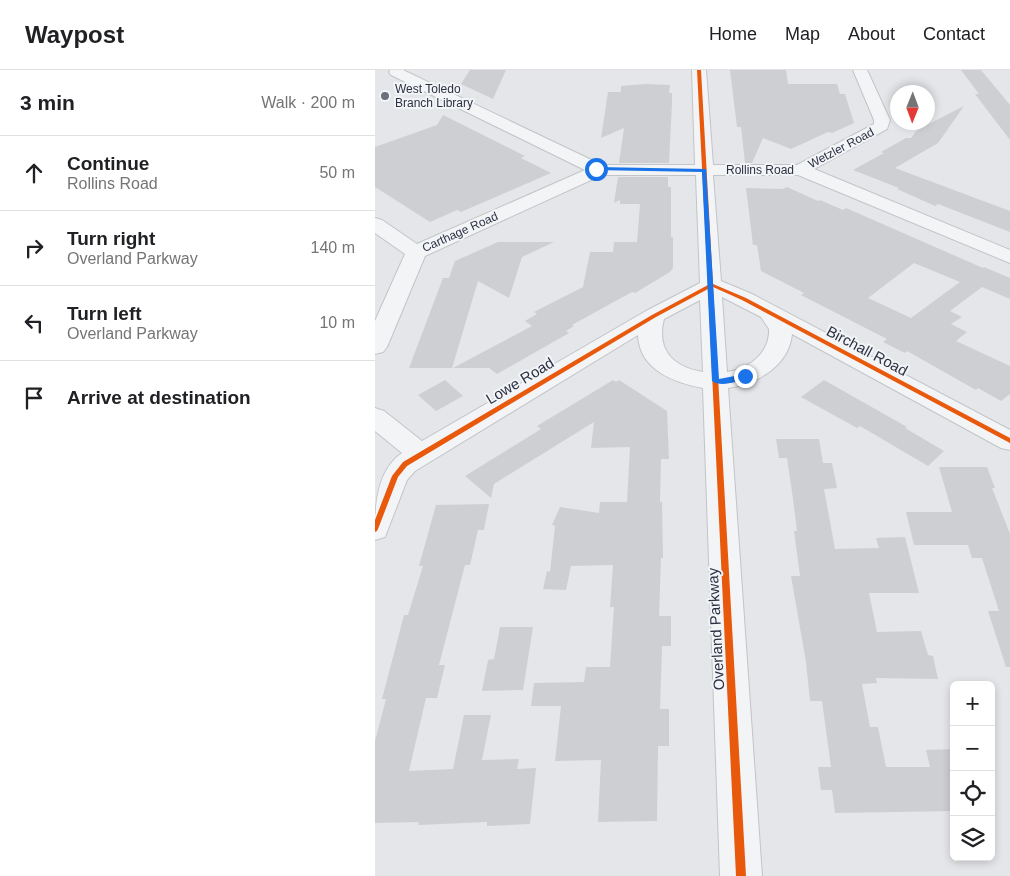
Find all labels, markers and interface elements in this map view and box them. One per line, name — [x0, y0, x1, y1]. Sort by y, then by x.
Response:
text: Waypost — [25, 21, 124, 48]
text: Home — [709, 24, 757, 44]
text: Map — [785, 24, 820, 44]
text: About — [848, 24, 895, 44]
text: Contact — [923, 24, 985, 44]
place label: West Toledo Branch Library — [395, 82, 473, 110]
north arrow — [890, 85, 935, 130]
marker: West Toledo Branch Library — [379, 90, 391, 102]
text: 3 min — [20, 91, 75, 114]
text: Walk · 200 m — [261, 94, 355, 111]
street label: Wetzler Road — [806, 125, 876, 171]
text: Continue — [67, 153, 149, 174]
route start — [585, 158, 608, 181]
icon: ahead — [20, 159, 48, 187]
street label: Rollins Road — [726, 163, 794, 177]
text: 50 m — [319, 164, 355, 181]
text: Rollins Road — [67, 175, 158, 192]
street label: Carthage Road — [420, 209, 500, 255]
text: Turn right — [67, 228, 155, 249]
icon: right — [20, 234, 48, 262]
text: 140 m — [311, 239, 355, 256]
text: Overland Parkway — [67, 250, 198, 267]
text: Turn left — [67, 303, 142, 324]
icon: left — [20, 309, 48, 337]
text: 10 m — [319, 314, 355, 331]
street label: Birchall Road — [824, 322, 911, 379]
text: Overland Parkway — [67, 325, 198, 342]
street label: Lowe Road — [483, 354, 557, 407]
route end — [734, 365, 757, 388]
icon: arrive — [20, 384, 48, 412]
text: Arrive at destination — [67, 387, 251, 408]
street label: Overland Parkway — [704, 567, 727, 691]
map controls — [950, 681, 995, 861]
button: + — [950, 681, 995, 726]
button: − — [950, 726, 995, 771]
button: locate — [950, 771, 995, 816]
button: layers — [950, 816, 995, 861]

